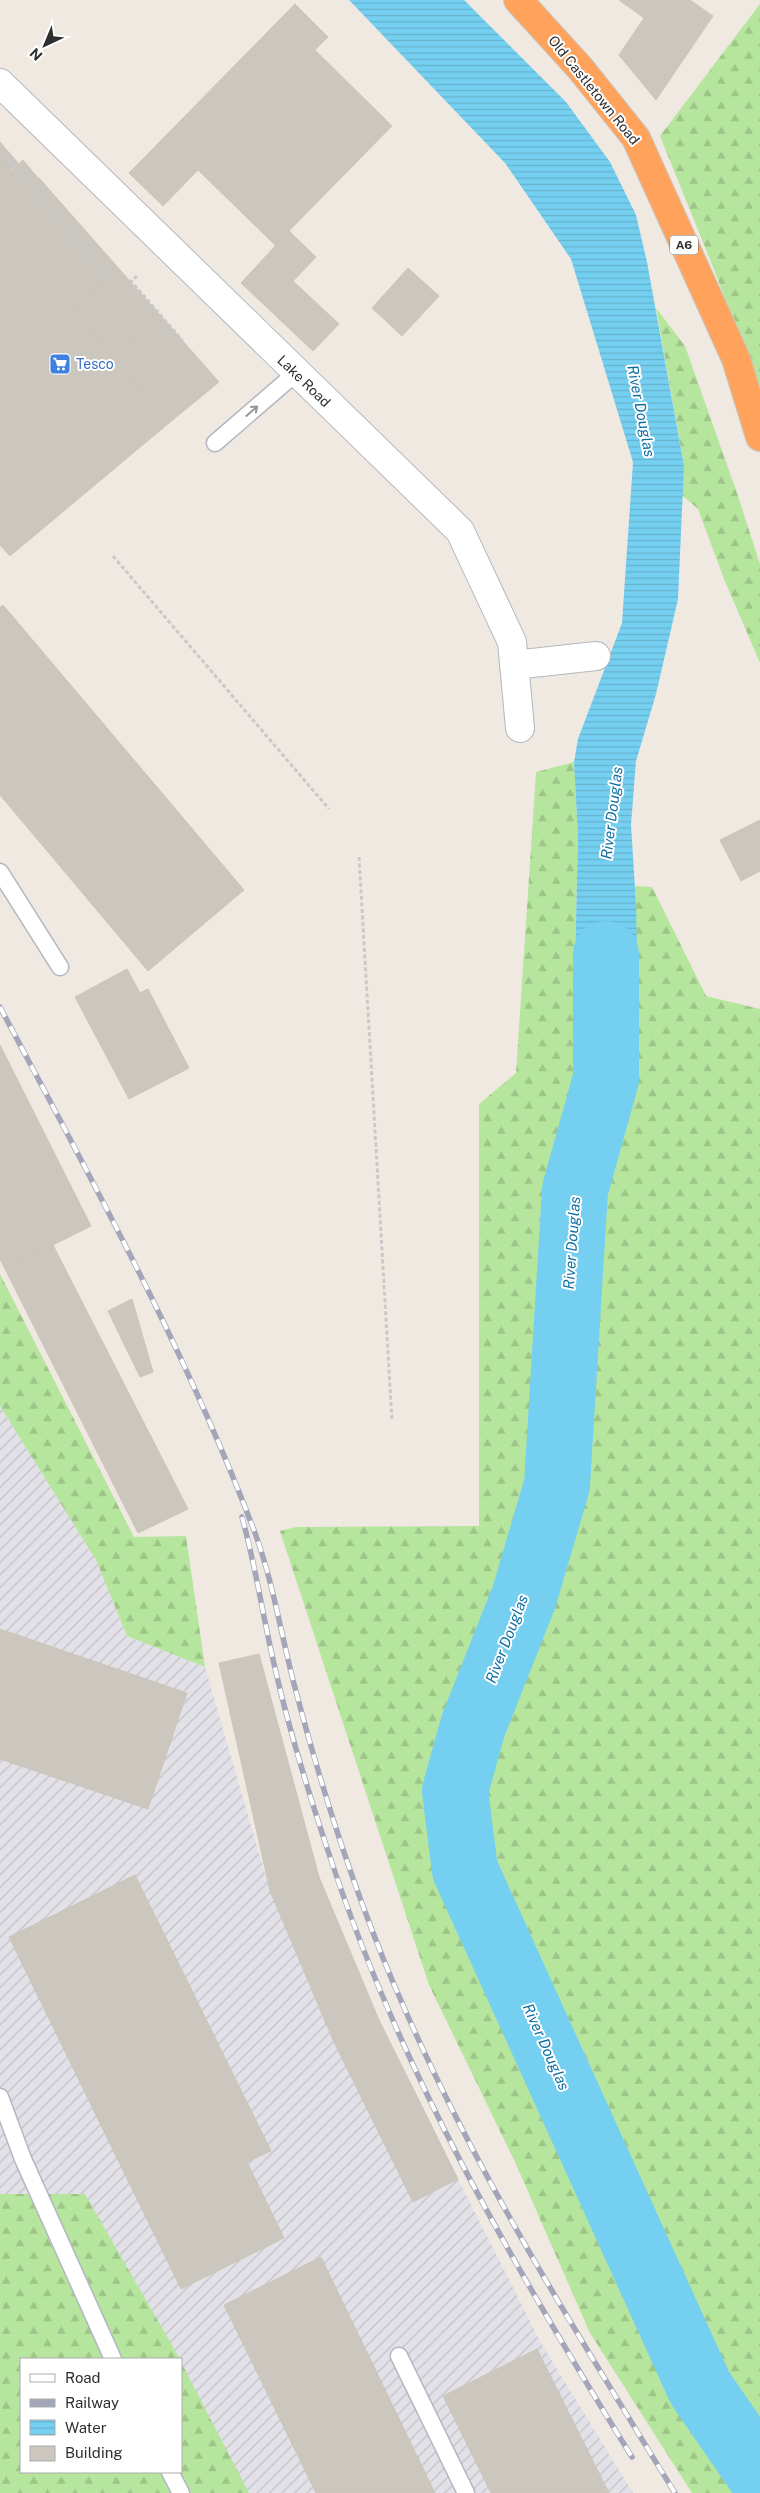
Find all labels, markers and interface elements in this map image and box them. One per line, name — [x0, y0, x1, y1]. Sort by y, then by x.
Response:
north arrow — [20, 20, 70, 70]
street label: Old Castletown Road — [545, 32, 643, 148]
text: N — [26, 45, 45, 64]
road number: A6 — [670, 236, 698, 254]
supermarket icon: Tesco — [48, 352, 72, 376]
street label: Lake Road — [274, 352, 334, 410]
place label: Tesco — [76, 356, 114, 372]
water label: River Douglas — [624, 364, 659, 458]
one-way arrow — [245, 406, 258, 417]
water label: River Douglas — [597, 766, 626, 860]
water label: River Douglas — [560, 1196, 583, 1290]
water label: River Douglas — [482, 1592, 531, 1685]
water label: River Douglas — [520, 2001, 573, 2093]
legend — [20, 2358, 182, 2473]
text: Road — [65, 2369, 101, 2386]
text: Railway — [65, 2394, 119, 2411]
text: Water — [65, 2419, 107, 2436]
text: Building — [65, 2444, 123, 2461]

